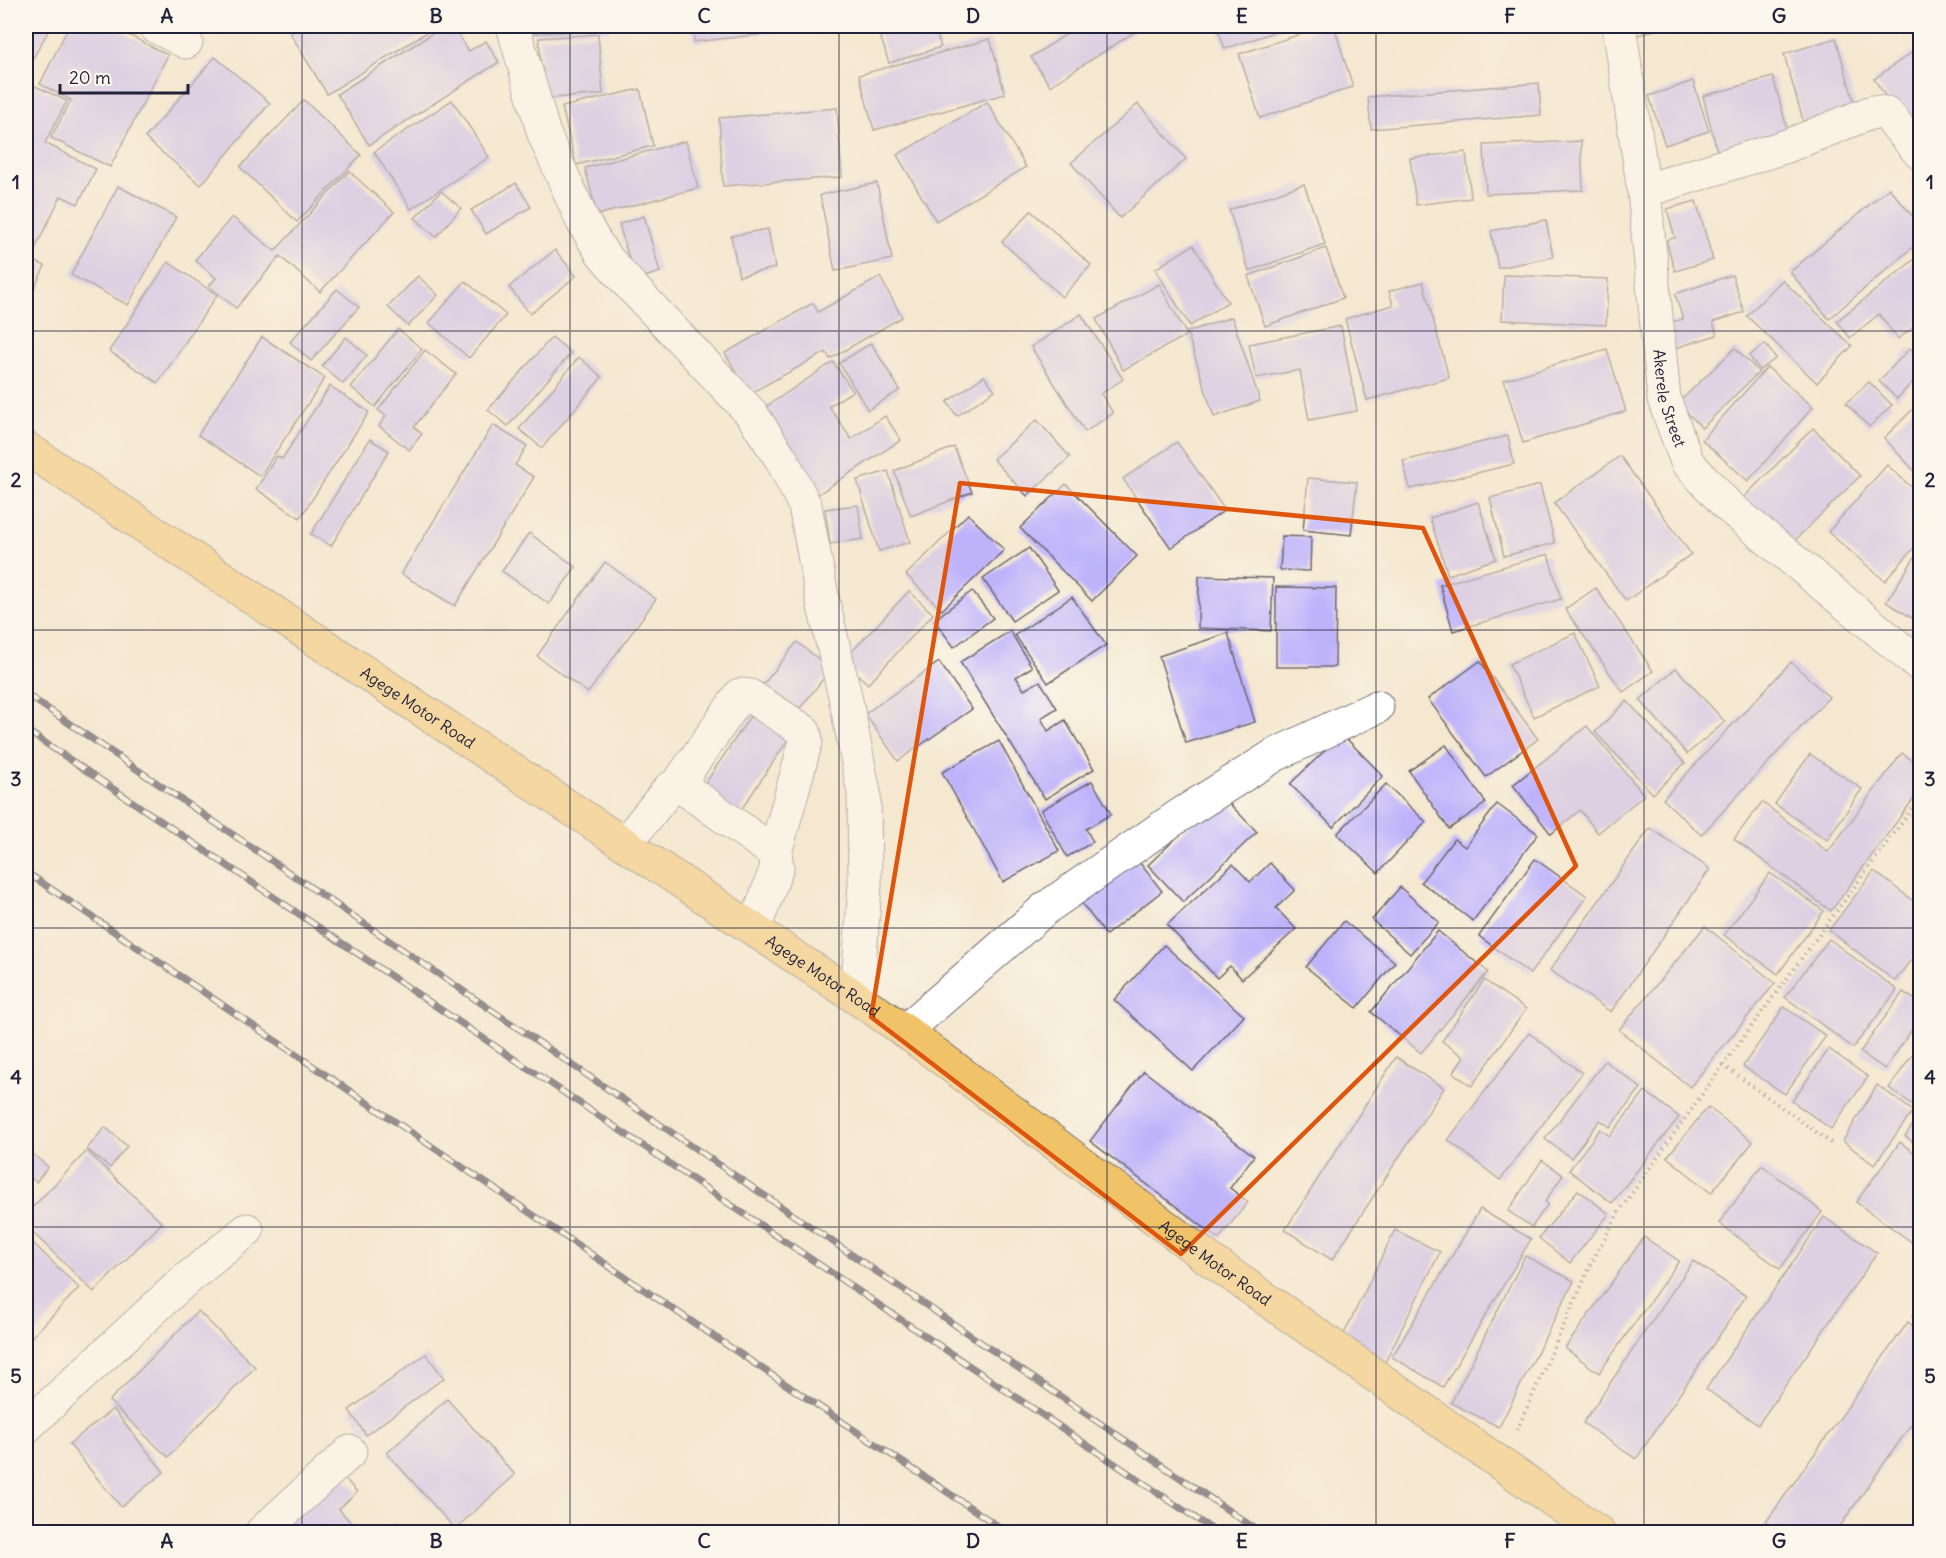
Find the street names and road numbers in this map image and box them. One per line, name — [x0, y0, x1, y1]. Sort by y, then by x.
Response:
street label: Akerele Street — [1649, 348, 1691, 450]
street label: Agege Motor Road — [357, 662, 479, 753]
street label: Agege Motor Road — [762, 931, 884, 1021]
street label: Agege Motor Road — [1155, 1215, 1275, 1310]

